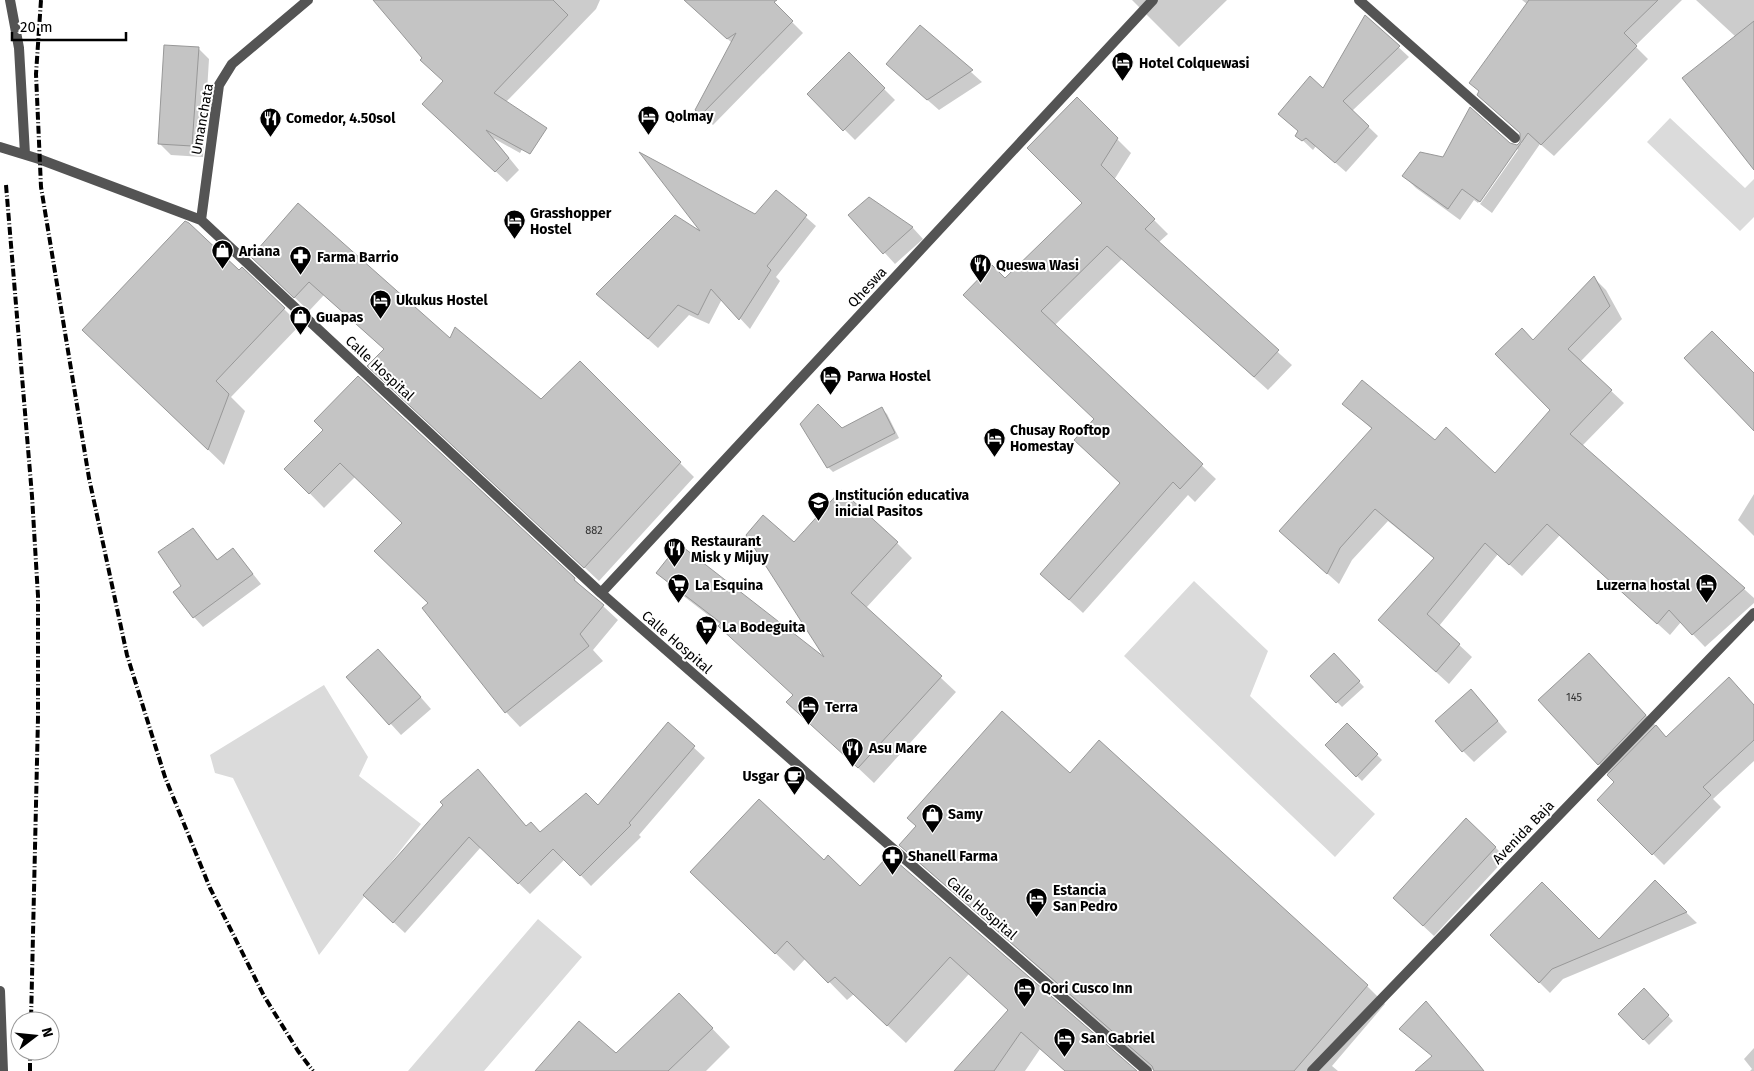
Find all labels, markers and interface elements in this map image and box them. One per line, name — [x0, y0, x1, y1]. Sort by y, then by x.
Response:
scale bar — [12, 10, 126, 42]
text: 20 m — [20, 18, 53, 36]
hotel icon: Hotel Colquewasi — [1111, 51, 1135, 82]
place label: Hotel Colquewasi — [1139, 55, 1250, 72]
street label: Umanchata — [188, 82, 217, 156]
hotel icon: Qolmay — [637, 104, 661, 135]
restaurant icon: Comedor, 4.50sol — [258, 106, 282, 137]
place label: Qolmay — [665, 108, 714, 125]
place label: Comedor, 4.50sol — [286, 110, 396, 127]
place label: Grasshopper Hostel — [530, 205, 612, 238]
hotel icon: Grasshopper Hostel — [502, 209, 526, 240]
shop icon: Ariana — [211, 239, 235, 270]
place label: Ariana — [238, 243, 281, 260]
pharmacy icon: Farma Barrio — [289, 245, 313, 276]
place label: Farma Barrio — [317, 249, 399, 266]
restaurant icon: Queswa Wasi — [968, 253, 992, 284]
place label: Queswa Wasi — [996, 257, 1079, 274]
street label: Qheswa — [844, 263, 890, 311]
hotel icon: Ukukus Hostel — [368, 288, 392, 319]
place label: Ukukus Hostel — [396, 292, 489, 309]
shop icon: Guapas — [288, 305, 312, 336]
place label: Guapas — [316, 309, 363, 326]
street label: Calle Hospital — [342, 332, 418, 404]
hotel icon: Parwa Hostel — [819, 364, 843, 395]
place label: Parwa Hostel — [847, 368, 931, 385]
place label: Chusay Rooftop Homestay — [1010, 422, 1110, 455]
hotel icon: Chusay Rooftop Homestay — [982, 426, 1006, 457]
place label: Institución educativa inicial Pasitos — [835, 487, 970, 520]
school or university icon: Institución educativa inicial Pasitos — [807, 491, 831, 522]
house number: 882 — [585, 524, 603, 537]
place label: Restaurant Misk y Mijuy — [691, 533, 769, 566]
restaurant icon: Restaurant Misk y Mijuy — [663, 537, 687, 568]
supermarket icon: La Esquina — [667, 573, 691, 604]
hotel icon: Luzerna hostal — [1694, 573, 1718, 604]
place label: La Esquina — [695, 577, 764, 594]
place label: Luzerna hostal — [1596, 577, 1691, 594]
street label: Calle Hospital — [638, 607, 715, 678]
supermarket icon: La Bodeguita — [694, 615, 718, 646]
place label: La Bodeguita — [722, 619, 806, 636]
house number: 145 — [1566, 691, 1582, 704]
hotel icon: Terra — [797, 695, 821, 726]
place label: Terra — [825, 699, 858, 716]
restaurant icon: Asu Mare — [841, 736, 865, 767]
place label: Asu Mare — [868, 740, 927, 757]
cafe icon: Usgar — [783, 764, 807, 795]
place label: Usgar — [743, 768, 779, 785]
street label: Avenida Baja — [1489, 797, 1558, 868]
shop icon: Samy — [920, 802, 944, 833]
place label: Samy — [948, 806, 983, 823]
pharmacy icon: Shanell Farma — [880, 844, 904, 875]
place label: Shanell Farma — [908, 848, 998, 865]
street label: Calle Hospital — [943, 873, 1020, 944]
place label: Estancia San Pedro — [1053, 882, 1118, 915]
hotel icon: Estancia San Pedro — [1025, 886, 1049, 917]
hotel icon: Qori Cusco Inn — [1013, 976, 1037, 1007]
place label: Qori Cusco Inn — [1041, 980, 1133, 997]
north arrow — [10, 1011, 60, 1061]
text: N — [38, 1026, 56, 1039]
hotel icon: San Gabriel — [1053, 1026, 1077, 1057]
place label: San Gabriel — [1081, 1030, 1155, 1047]

